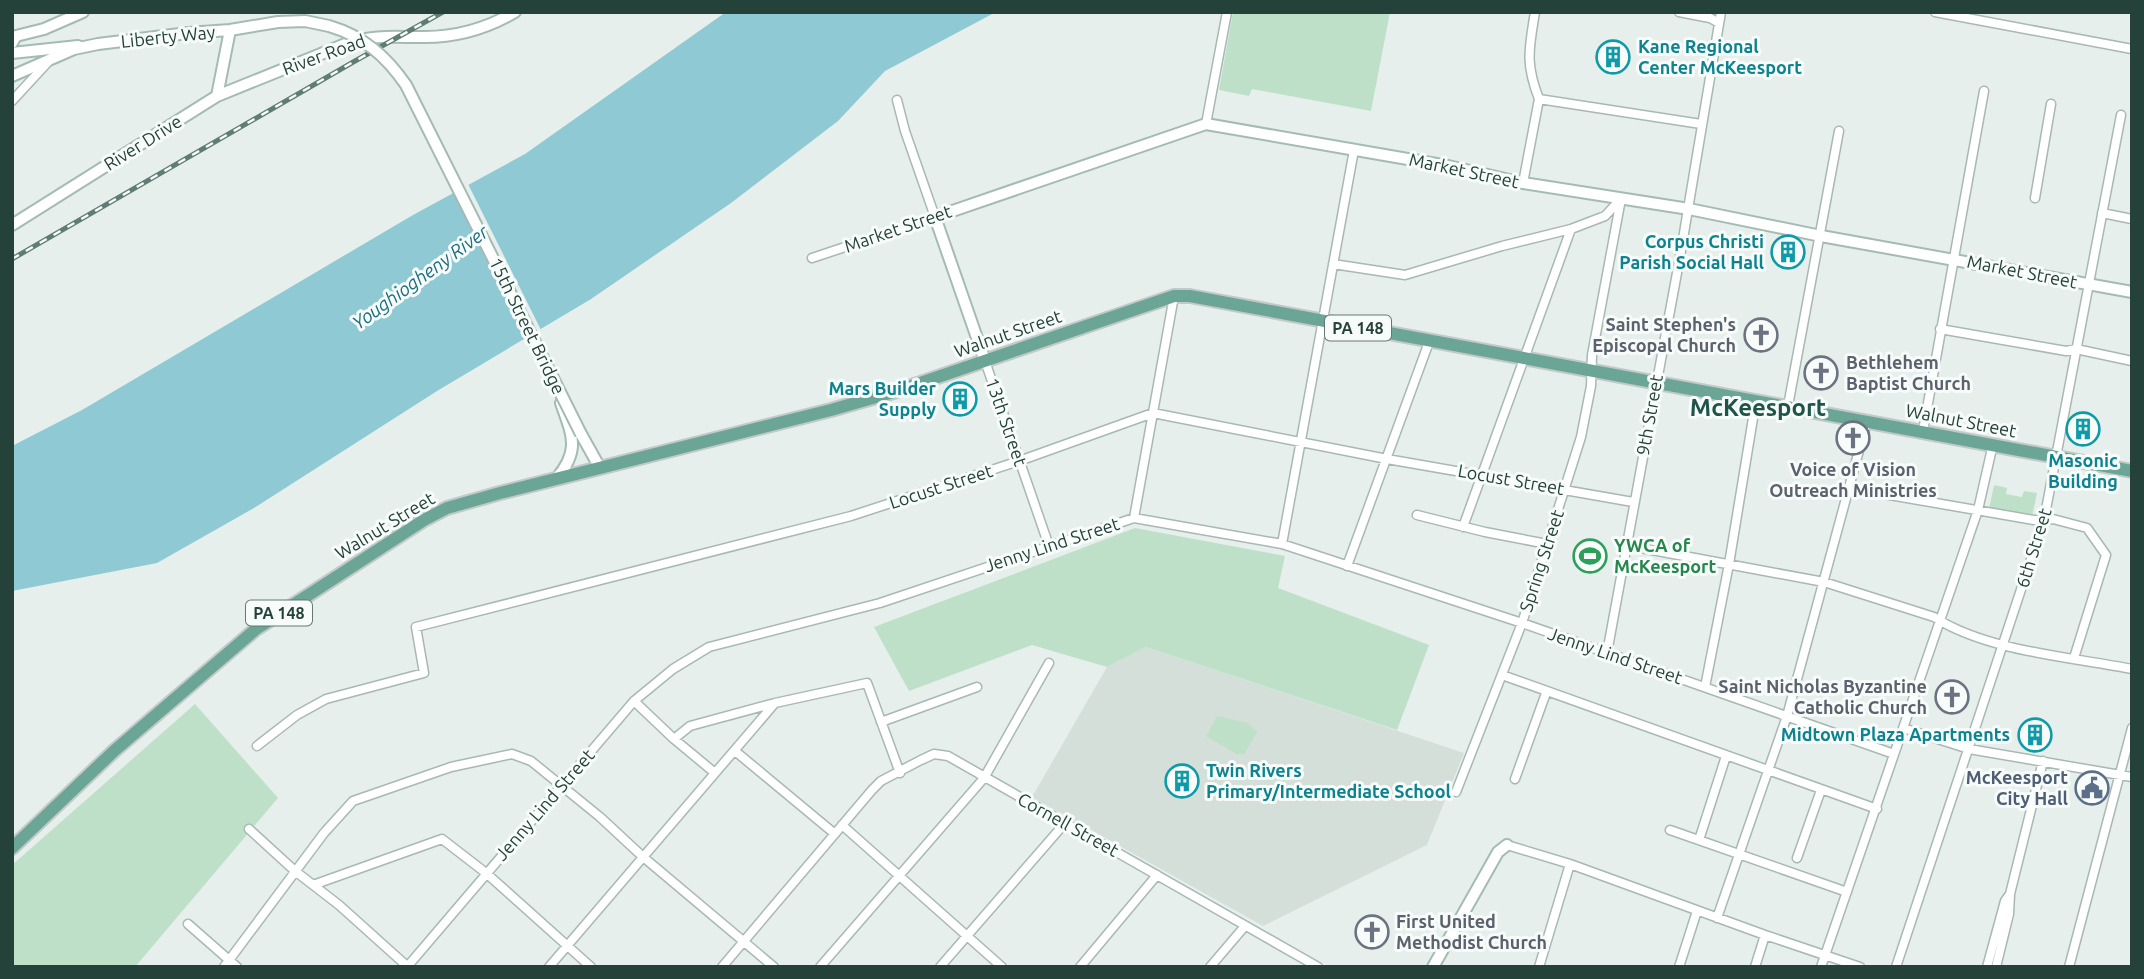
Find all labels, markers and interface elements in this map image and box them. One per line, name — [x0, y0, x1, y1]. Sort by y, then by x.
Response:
street label: Liberty Way — [120, 21, 216, 51]
street label: River Road — [280, 30, 368, 78]
place label: Kane Regional Center McKeesport — [1638, 36, 1802, 77]
building icon: Kane Regional Center McKeesport — [1594, 38, 1632, 76]
street label: River Drive — [100, 110, 185, 174]
street label: Market Street — [1407, 149, 1521, 191]
street label: Market Street — [842, 200, 954, 256]
water label: Youghiogheny River — [348, 220, 493, 334]
place label: Corpus Christi Parish Social Hall — [1619, 231, 1765, 272]
building icon: Corpus Christi Parish Social Hall — [1769, 233, 1807, 271]
street label: Market Street — [1965, 251, 2079, 292]
street label: 15th Street Bridge — [486, 254, 570, 397]
street label: Walnut Street — [951, 305, 1064, 361]
place label: Saint Stephen's Episcopal Church — [1592, 314, 1736, 355]
road number: PA 148 — [1325, 316, 1391, 340]
church icon: Saint Stephen's Episcopal Church — [1742, 316, 1780, 354]
place label: Bethlehem Baptist Church — [1846, 352, 1971, 393]
church icon: Bethlehem Baptist Church — [1802, 354, 1840, 392]
street label: 9th Street — [1632, 373, 1666, 457]
street label: 13th Street — [983, 375, 1031, 468]
place label: Mars Builder Supply — [829, 378, 937, 419]
building icon: Mars Builder Supply — [941, 380, 979, 418]
district label: McKeesport — [1690, 394, 1826, 421]
street label: Walnut Street — [1904, 399, 2018, 441]
building icon: Masonic Building — [2064, 410, 2102, 448]
church icon: Voice of Vision Outreach Ministries — [1834, 419, 1872, 457]
place label: Masonic Building — [2048, 450, 2118, 491]
place label: Voice of Vision Outreach Ministries — [1769, 459, 1937, 500]
street label: Locust Street — [886, 460, 995, 512]
street label: Locust Street — [1456, 460, 1566, 498]
street label: Walnut Street — [331, 488, 438, 563]
street label: 6th Street — [2012, 506, 2055, 590]
street label: Spring Street — [1515, 507, 1567, 614]
street label: Jenny Lind Street — [982, 513, 1122, 575]
place label: YWCA of McKeesport — [1614, 535, 1716, 576]
sports icon: YWCA of McKeesport — [1571, 537, 1609, 575]
road number: PA 148 — [246, 600, 312, 626]
street label: Jenny Lind Street — [1546, 623, 1685, 687]
place label: Saint Nicholas Byzantine Catholic Church — [1718, 676, 1927, 717]
church icon: Saint Nicholas Byzantine Catholic Church — [1933, 678, 1971, 716]
building icon: Midtown Plaza Apartments — [2016, 716, 2054, 754]
place label: Midtown Plaza Apartments — [1781, 724, 2010, 744]
street label: Jenny Lind Street — [491, 745, 598, 864]
place label: Twin Rivers Primary/Intermediate School — [1206, 760, 1451, 801]
building icon: Twin Rivers Primary/Intermediate School — [1163, 762, 1201, 800]
place label: McKeesport City Hall — [1966, 767, 2069, 808]
public building icon: McKeesport City Hall — [2073, 769, 2111, 807]
street label: Cornell Street — [1014, 788, 1122, 860]
place label: First United Methodist Church — [1396, 911, 1547, 952]
church icon: First United Methodist Church — [1353, 913, 1391, 951]

